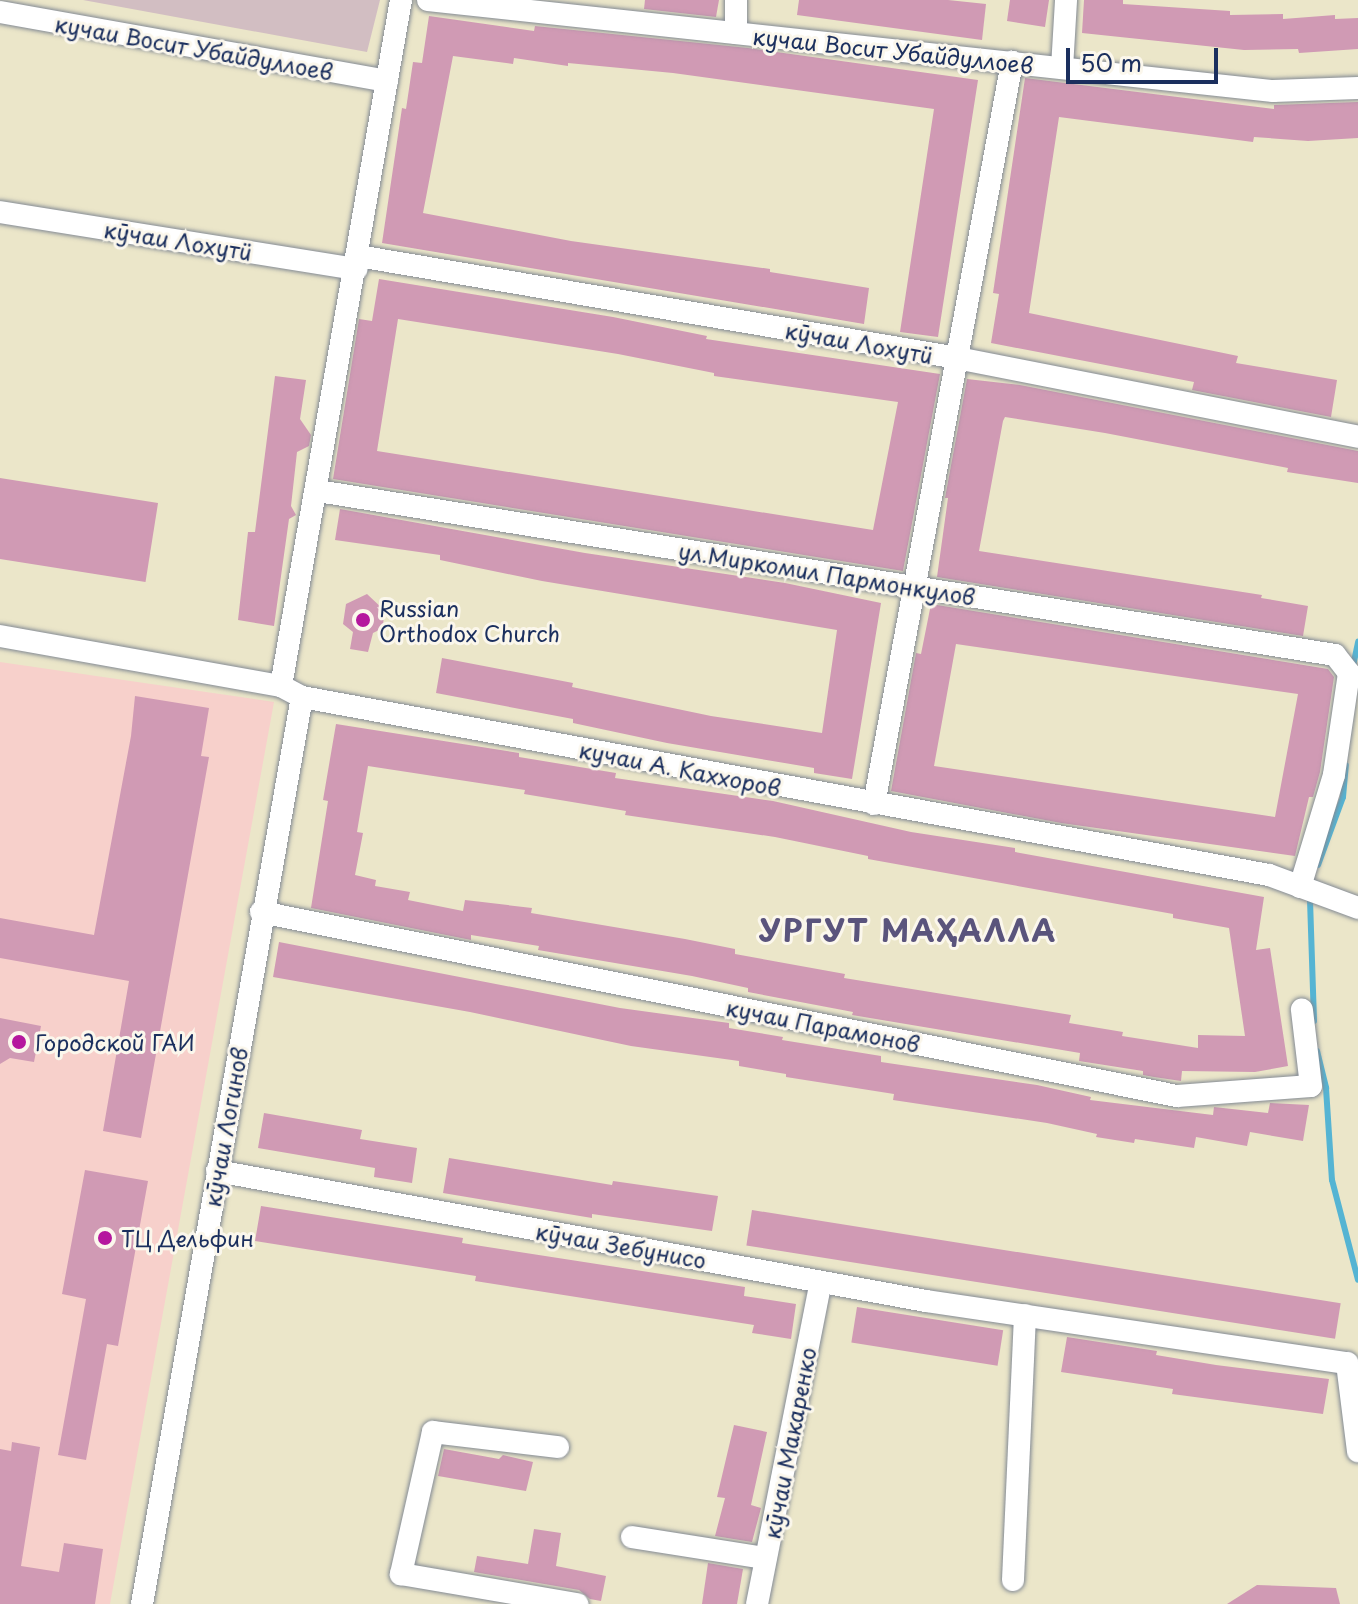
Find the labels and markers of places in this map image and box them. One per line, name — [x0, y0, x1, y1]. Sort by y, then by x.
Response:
place label: Russian Orthodox Church — [379, 594, 561, 646]
marker: Russian Orthodox Church — [354, 611, 372, 629]
place label: Городской ГАИ — [35, 1029, 195, 1055]
marker: Городской ГАИ — [10, 1033, 28, 1051]
place label: ТЦ Дельфин — [121, 1225, 257, 1251]
marker: ТЦ Дельфин — [96, 1229, 114, 1247]

